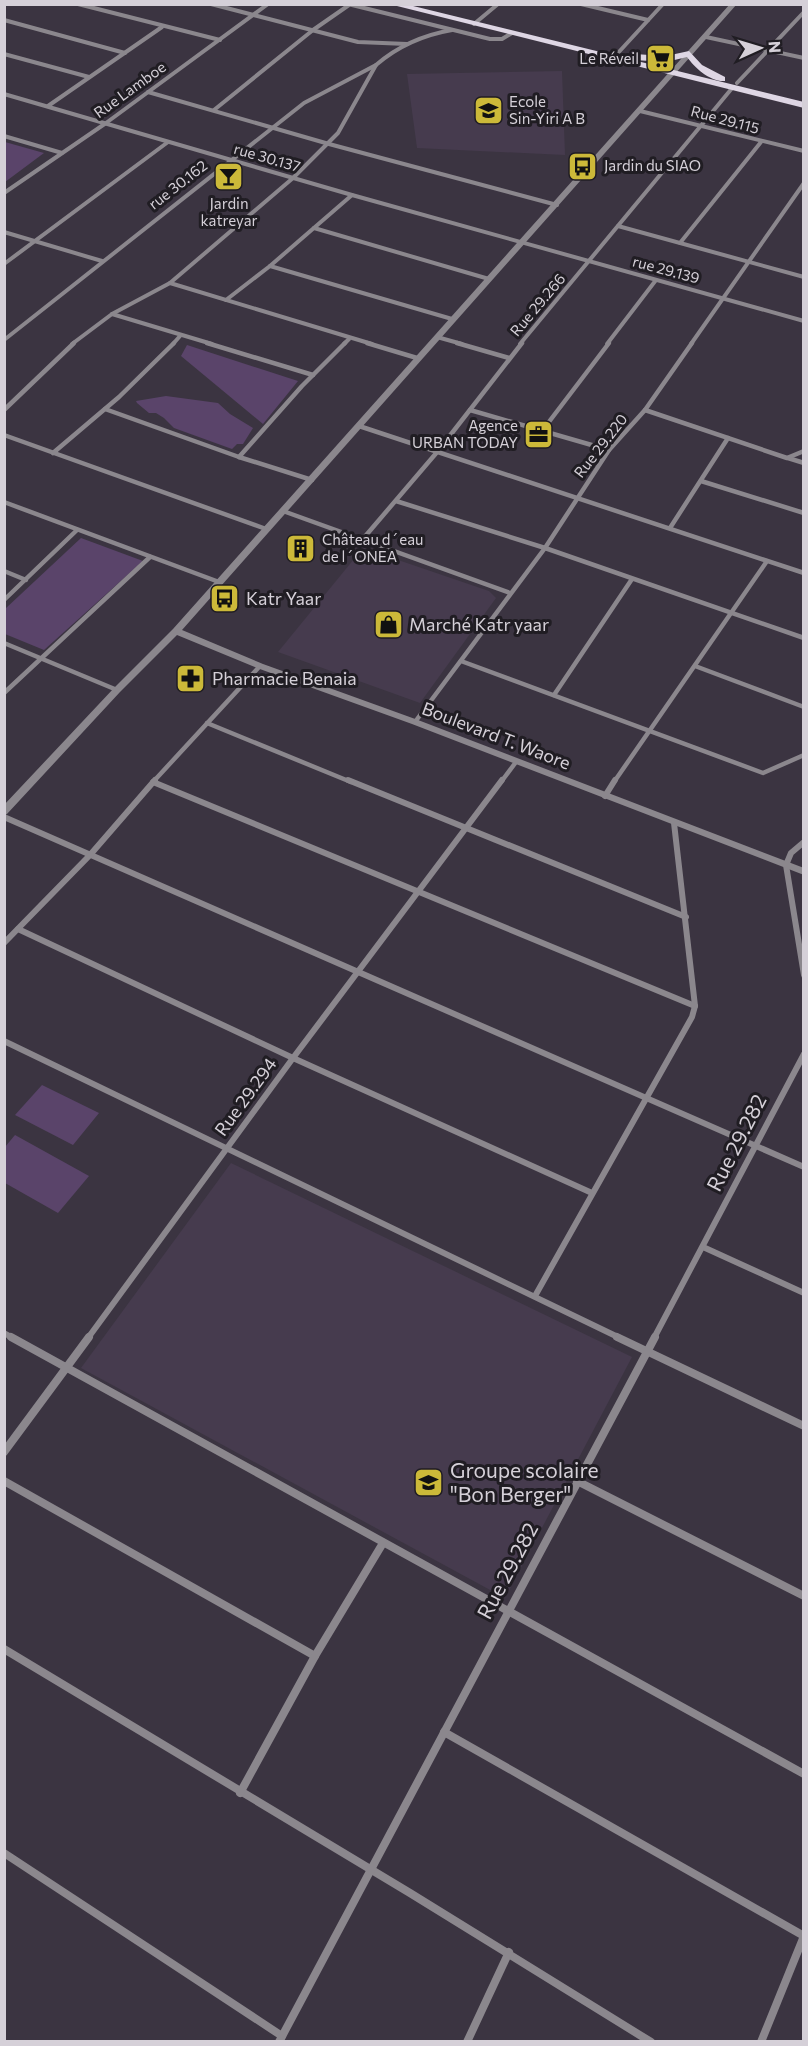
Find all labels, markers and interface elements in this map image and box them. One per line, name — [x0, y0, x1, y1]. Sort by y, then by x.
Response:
north arrow — [730, 18, 790, 78]
text: N — [766, 40, 785, 54]
supermarket icon: Le Réveil — [644, 43, 676, 75]
place label: Le Réveil — [579, 49, 639, 67]
street label: Rue Lamboe — [90, 57, 169, 121]
place label: Ecole Sin-Yiri A B — [509, 92, 585, 127]
school or university icon: Ecole Sin-Yiri A B — [472, 95, 504, 127]
street label: Rue 29.115 — [689, 101, 761, 137]
street label: rue 30.137 — [232, 139, 303, 175]
bus stop icon: Jardin du SIAO — [567, 150, 599, 182]
street label: rue 30.162 — [144, 156, 210, 213]
place label: Jardin du SIAO — [604, 156, 701, 174]
bar icon: Jardin katreyar — [213, 161, 245, 193]
place label: Jardin katreyar — [200, 194, 258, 229]
street label: rue 29.139 — [631, 251, 702, 287]
street label: Rue 29.266 — [506, 269, 569, 339]
street label: Rue 29.220 — [570, 410, 631, 481]
place label: Agence URBAN TODAY — [412, 416, 518, 451]
office icon: Agence URBAN TODAY — [523, 419, 555, 451]
place label: Château d´eau de l´ONEA — [322, 530, 424, 565]
building icon: Château d´eau de l´ONEA — [285, 533, 317, 565]
bus stop icon: Katr Yaar — [209, 583, 241, 615]
place label: Katr Yaar — [246, 587, 321, 609]
shop icon: Marché Katr yaar — [372, 609, 404, 641]
place label: Marché Katr yaar — [409, 613, 549, 635]
pharmacy icon: Pharmacie Benaia — [175, 663, 207, 695]
place label: Pharmacie Benaia — [212, 667, 357, 689]
street label: Boulevard T. Waore — [419, 697, 574, 774]
street label: Rue 29.294 — [209, 1053, 281, 1140]
street label: Rue 29.282 — [701, 1090, 771, 1195]
place label: Groupe scolaire "Bon Berger" — [450, 1457, 599, 1506]
school or university icon: Groupe scolaire "Bon Berger" — [413, 1467, 445, 1499]
street label: Rue 29.282 — [471, 1518, 543, 1623]

